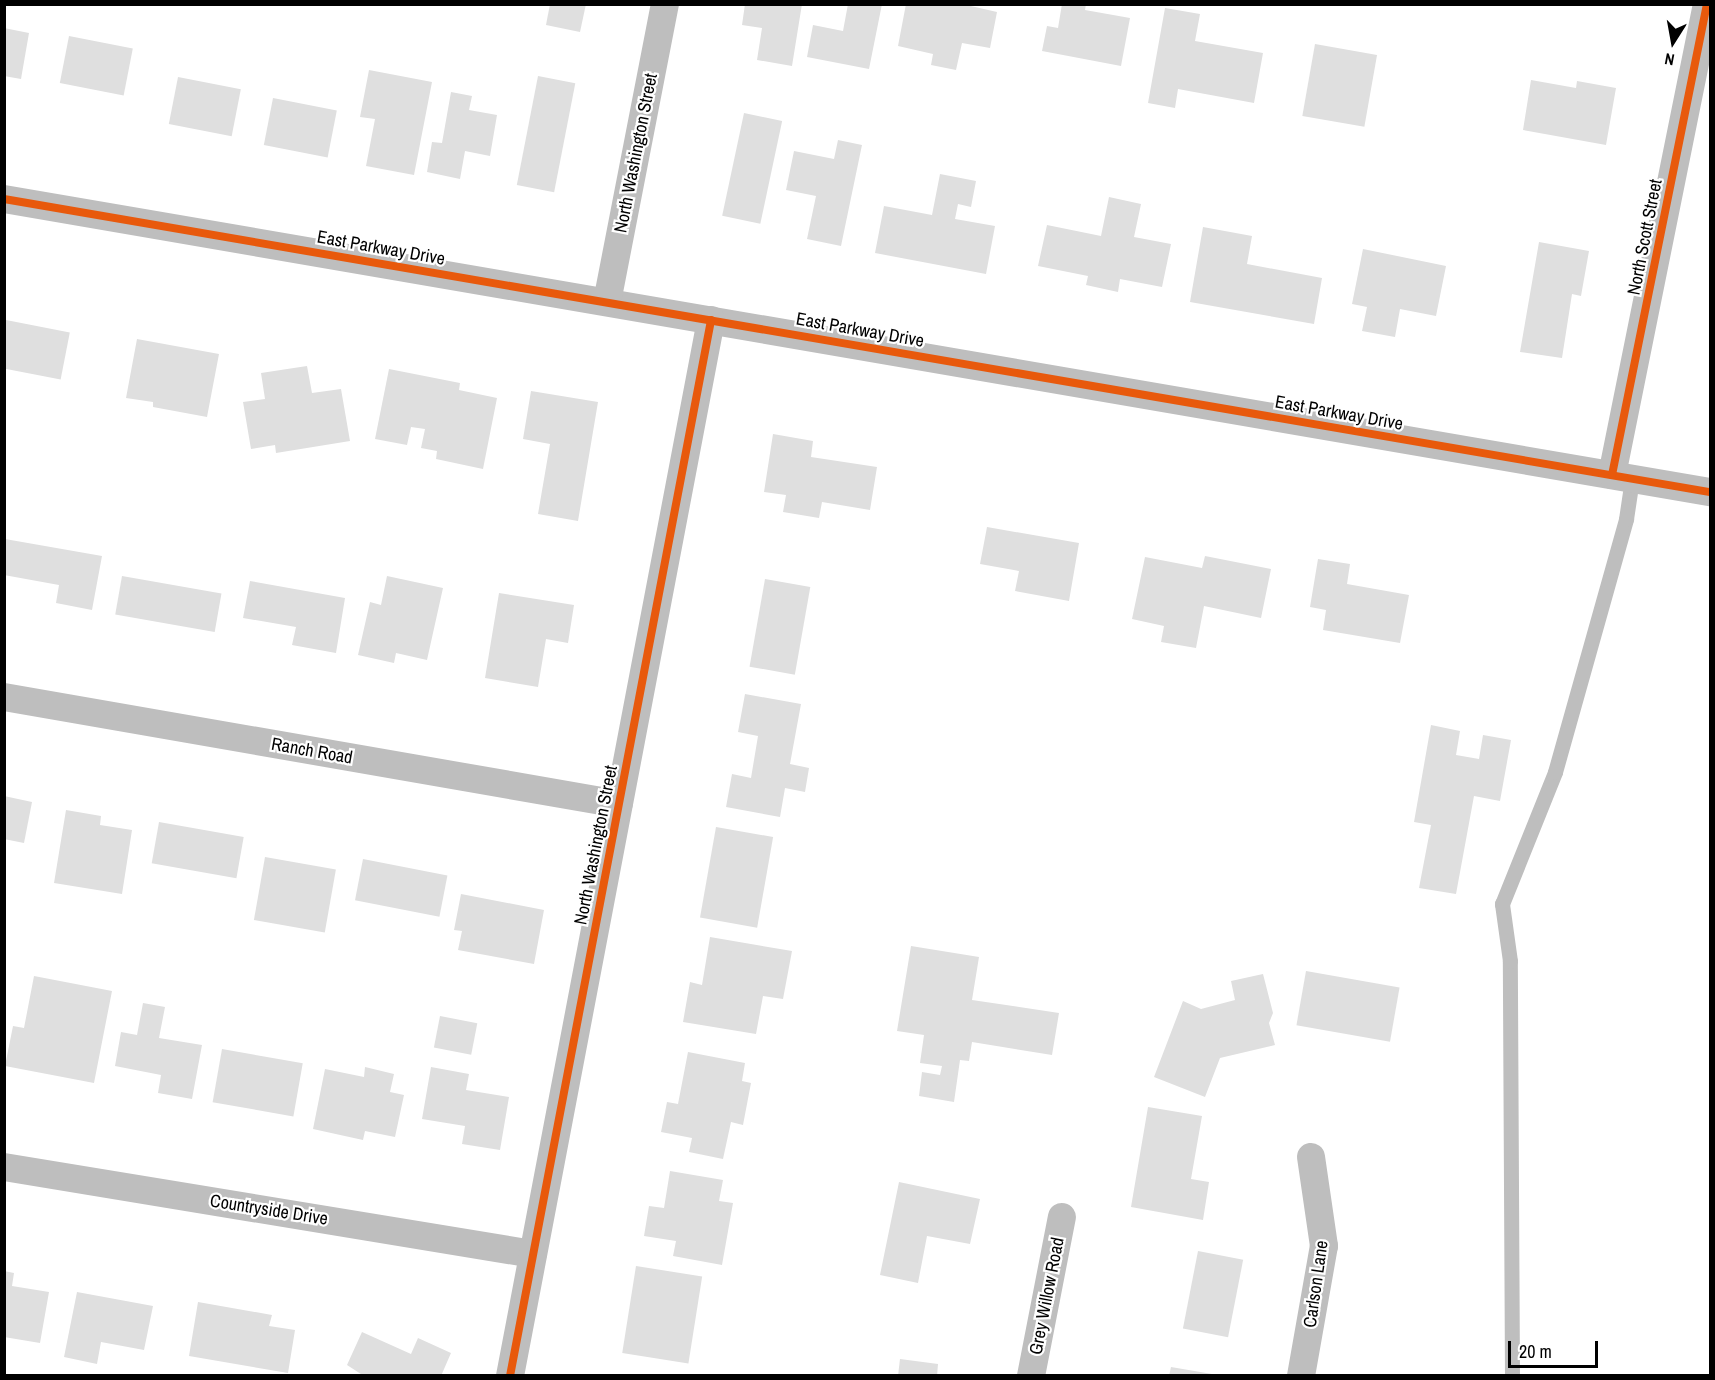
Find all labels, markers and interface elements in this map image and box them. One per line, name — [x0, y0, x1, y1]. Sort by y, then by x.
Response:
north arrow — [1643, 12, 1703, 72]
text: N — [1663, 48, 1676, 71]
street label: North Washington Street — [610, 71, 662, 235]
street label: North Scott Street — [1623, 177, 1667, 297]
street label: East Parkway Drive — [315, 226, 447, 270]
street label: East Parkway Drive — [794, 308, 926, 352]
street label: East Parkway Drive — [1273, 391, 1405, 435]
street label: Ranch Road — [270, 733, 354, 769]
street label: North Washington Street — [570, 763, 622, 927]
street label: Countryside Drive — [209, 1190, 329, 1230]
street label: Grey Willow Road — [1025, 1236, 1069, 1356]
street label: Carlson Lane — [1299, 1239, 1333, 1329]
scale bar — [1511, 1329, 1601, 1367]
text: 20 m — [1519, 1339, 1552, 1364]

